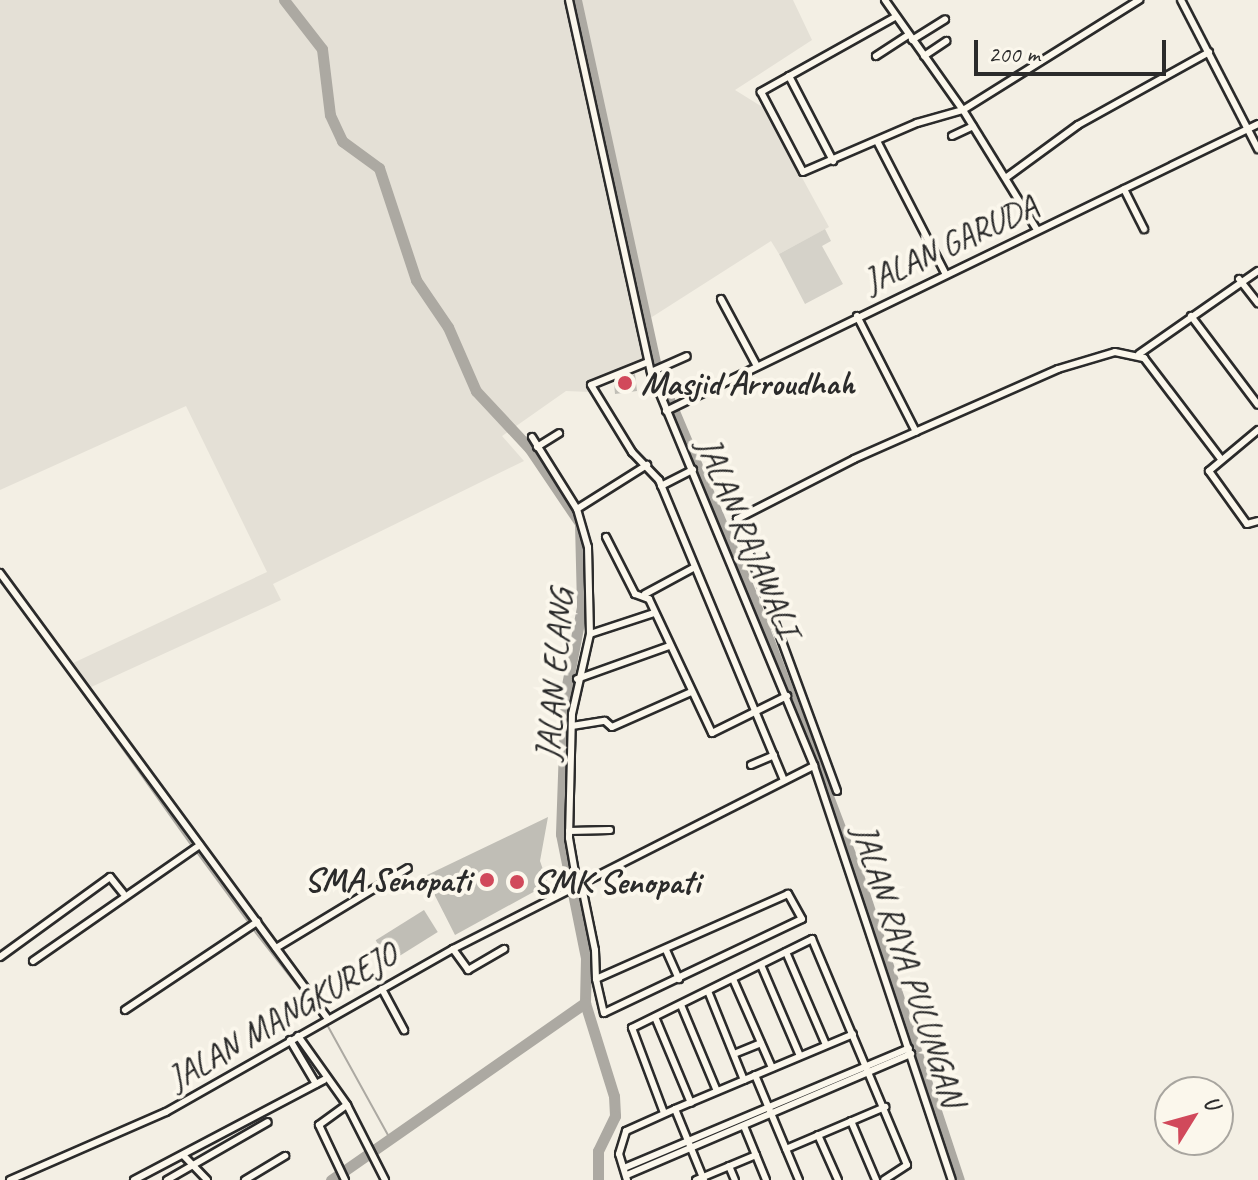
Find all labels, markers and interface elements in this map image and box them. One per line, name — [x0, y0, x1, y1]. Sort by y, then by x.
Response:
scale bar — [978, 24, 1170, 74]
text: 200 m — [988, 39, 1040, 69]
street label: JALAN GARUDA — [857, 185, 1043, 301]
place label: Masjid Arroudhah — [641, 363, 855, 403]
marker: Masjid Arroudhah — [616, 374, 634, 392]
street label: JALAN RAJAWALI — [689, 432, 809, 642]
street label: JALAN ELANG — [526, 588, 582, 762]
street label: JALAN RAYA PULUNGAN — [845, 820, 973, 1110]
place label: SMA Senopati — [304, 860, 471, 900]
place label: SMK Senopati — [533, 862, 700, 902]
marker: SMA Senopati — [478, 871, 496, 889]
marker: SMK Senopati — [508, 873, 526, 891]
street label: JALAN MANGKUREJO — [160, 934, 404, 1098]
north arrow — [1154, 1076, 1234, 1156]
text: U — [1197, 1090, 1226, 1115]

